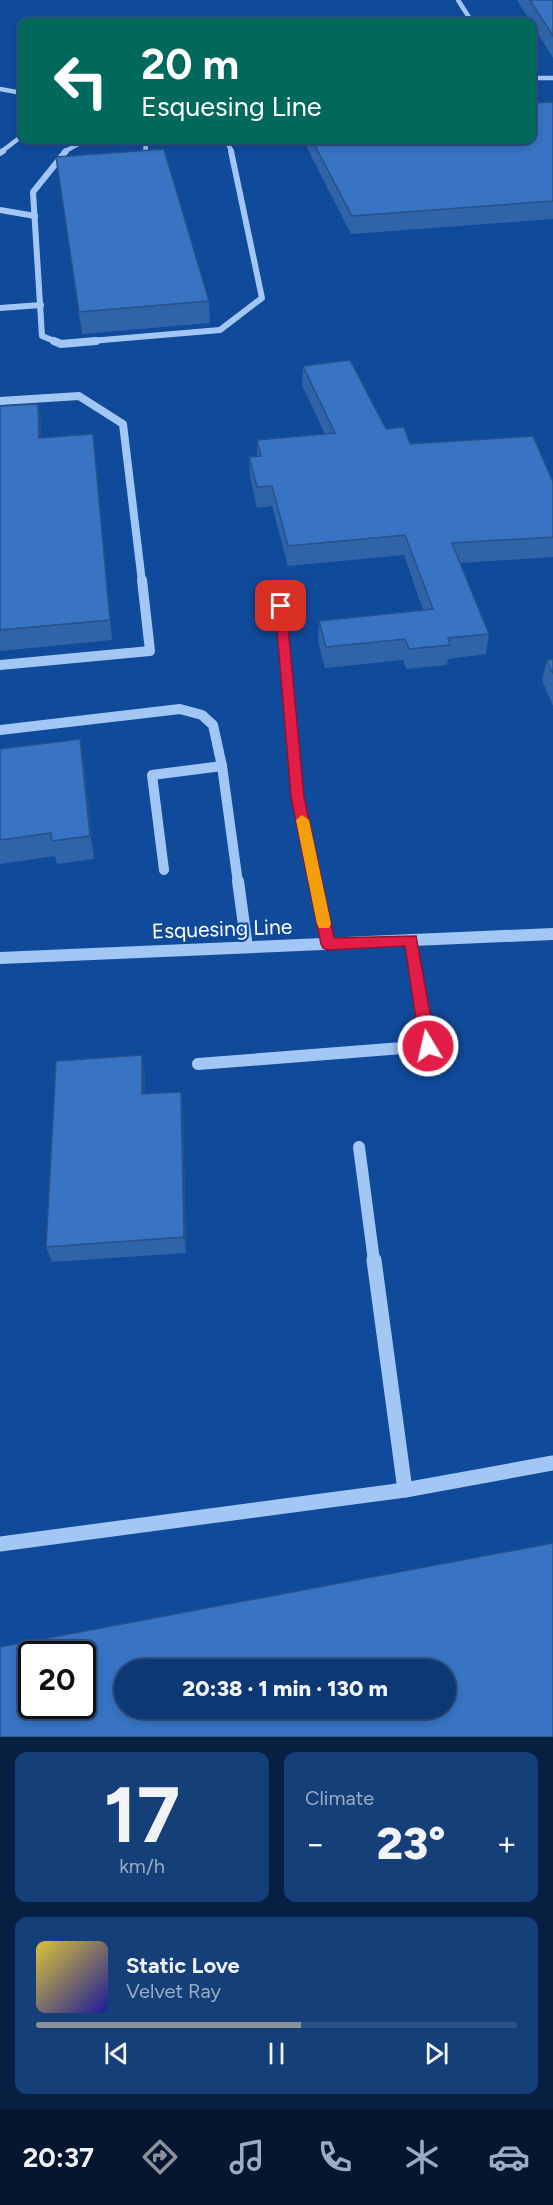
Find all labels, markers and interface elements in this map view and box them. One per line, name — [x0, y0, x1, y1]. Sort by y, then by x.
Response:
text: 20 m — [141, 39, 239, 90]
icon: left — [42, 42, 120, 120]
text: Esquesing Line — [141, 90, 322, 123]
pin — [255, 580, 306, 631]
icon: arrive — [264, 589, 297, 622]
street label: Esquesing Line — [151, 914, 293, 943]
position arrow — [396, 1014, 460, 1078]
speed limit sign: 20 — [18, 1641, 96, 1719]
text: 20:38 · 1 min · 130 m — [182, 1675, 388, 1702]
text: 17 — [104, 1768, 180, 1862]
text: Climate — [305, 1786, 374, 1810]
text: 23° — [377, 1816, 445, 1870]
text: − — [305, 1824, 326, 1863]
text: + — [496, 1824, 517, 1863]
text: km/h — [119, 1854, 165, 1878]
text: Static Love — [126, 1952, 240, 1979]
text: Velvet Ray — [126, 1979, 221, 2003]
icon: previous — [100, 2037, 133, 2070]
icon: pause — [260, 2037, 293, 2070]
icon: next — [420, 2037, 453, 2070]
icon: directions — [139, 2136, 181, 2178]
icon: music — [226, 2136, 268, 2178]
icon: phone — [314, 2136, 356, 2178]
icon: climate — [401, 2136, 443, 2178]
icon: car — [488, 2136, 530, 2178]
text: 20:37 — [23, 2141, 94, 2174]

